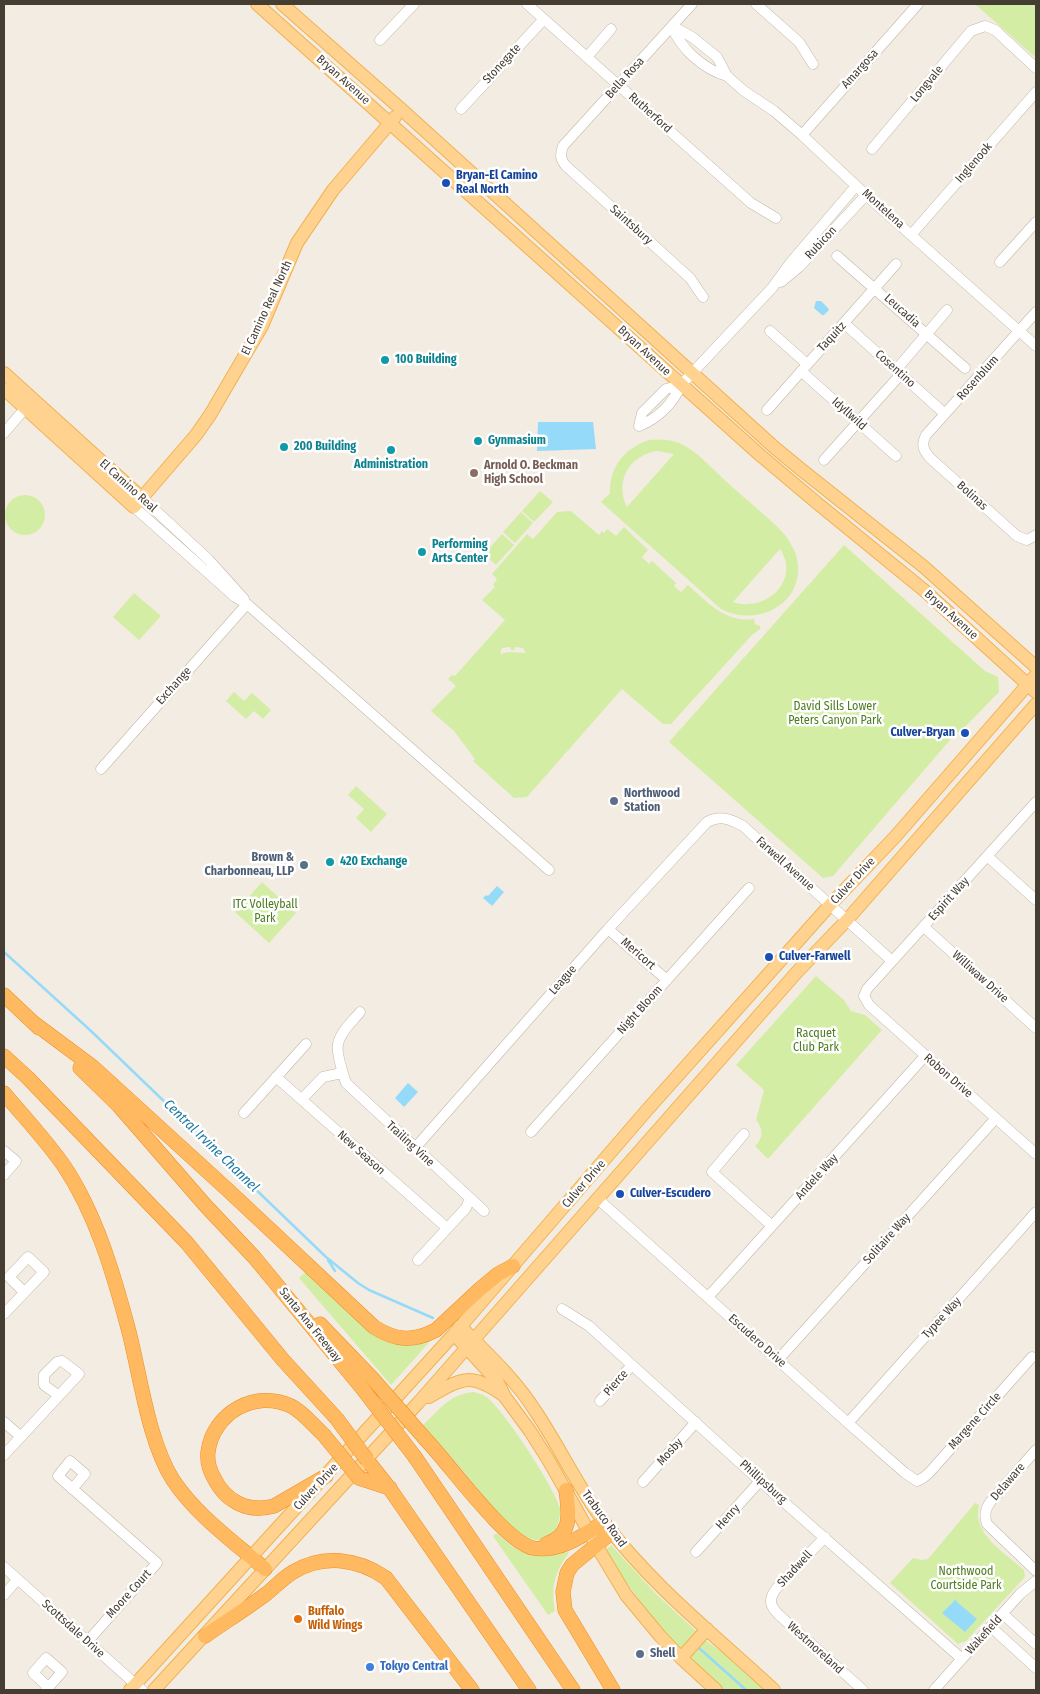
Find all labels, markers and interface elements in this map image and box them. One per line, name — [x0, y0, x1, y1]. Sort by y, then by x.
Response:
street label: Stonegate — [480, 41, 524, 87]
street label: Amargosa — [839, 46, 881, 92]
street label: Bryan Avenue — [313, 52, 373, 108]
street label: Bella Rosa — [603, 54, 647, 102]
street label: Longvale — [908, 63, 946, 105]
street label: Rutherford — [625, 90, 675, 136]
street label: Inglenook — [953, 140, 995, 186]
place label: Bryan-El Camino Real North — [456, 169, 538, 197]
marker: Bryan-El Camino Real North — [440, 177, 452, 189]
street label: Montelena — [859, 186, 907, 232]
street label: Saintsbury — [607, 202, 655, 248]
street label: Rubicon — [802, 224, 840, 262]
street label: El Camino Real North — [239, 258, 295, 358]
street label: Leucadia — [881, 291, 923, 331]
street label: Taquitz — [815, 319, 849, 355]
street label: Bryan Avenue — [615, 323, 673, 379]
street label: Cosentino — [872, 347, 918, 391]
place label: 100 Building — [395, 353, 457, 367]
street label: Rosenblum — [954, 353, 1002, 403]
marker: 100 Building — [379, 354, 391, 366]
street label: Idyllwild — [829, 395, 869, 433]
place label: Gynmasium — [488, 434, 546, 448]
marker: Gynmasium — [472, 435, 484, 447]
place label: 200 Building — [294, 440, 356, 454]
marker: 200 Building — [278, 441, 290, 453]
marker: Administration — [385, 444, 397, 456]
street label: El Camino Real — [96, 456, 160, 516]
place label: Administration — [354, 458, 428, 472]
place label: Arnold O. Beckman High School — [484, 459, 578, 487]
marker: Arnold O. Beckman High School — [468, 467, 480, 479]
street label: Bolinas — [954, 479, 990, 513]
place label: Performing Arts Center — [432, 538, 488, 566]
marker: Performing Arts Center — [416, 546, 428, 558]
street label: Bryan Avenue — [921, 587, 981, 643]
street label: Exchange — [153, 664, 195, 708]
park label: David Sills Lower Peters Canyon Park — [788, 700, 882, 728]
place label: Culver-Bryan — [891, 726, 955, 740]
marker: Culver-Bryan — [959, 727, 971, 739]
place label: Northwood Station — [624, 787, 680, 815]
marker: Northwood Station — [608, 795, 620, 807]
street label: Farwell Avenue — [753, 834, 817, 894]
place label: Brown & Charbonneau, LLP — [205, 851, 294, 879]
place label: 420 Exchange — [340, 855, 407, 869]
street label: Culver Drive — [828, 855, 878, 907]
marker: 420 Exchange — [324, 856, 336, 868]
marker: Brown & Charbonneau, LLP — [298, 859, 310, 871]
street label: Espirit Way — [926, 874, 972, 924]
park label: ITC Volleyball Park — [232, 898, 298, 926]
street label: Mericort — [618, 935, 658, 973]
street label: Williwaw Drive — [949, 948, 1011, 1006]
place label: Culver-Farwell — [779, 950, 850, 964]
marker: Culver-Farwell — [763, 951, 775, 963]
street label: League — [546, 962, 580, 998]
street label: Night Bloom — [614, 983, 666, 1037]
park label: Racquet Club Park — [793, 1027, 839, 1055]
street label: Robon Drive — [921, 1051, 975, 1101]
water label: Central Irvine Channel — [160, 1096, 262, 1196]
street label: Trailing Vine — [383, 1118, 437, 1170]
street label: New Season — [334, 1128, 388, 1178]
street label: Andele Way — [793, 1151, 841, 1203]
street label: Culver Drive — [559, 1157, 609, 1211]
place label: Culver-Escudero — [630, 1187, 711, 1201]
marker: Culver-Escudero — [614, 1188, 626, 1200]
street label: Solitaire Way — [860, 1211, 914, 1267]
street label: Santa Ana Freeway — [276, 1285, 344, 1365]
street label: Typee Way — [920, 1294, 964, 1342]
street label: Escudero Drive — [725, 1311, 789, 1371]
street label: Pierce — [601, 1367, 631, 1399]
street label: Margene Circle — [946, 1389, 1004, 1453]
street label: Mosby — [654, 1435, 686, 1469]
street label: Phillipsburg — [736, 1457, 790, 1507]
street label: Delaware — [988, 1460, 1028, 1504]
street label: Culver Drive — [291, 1461, 341, 1513]
street label: Trabuco Road — [579, 1488, 629, 1550]
street label: Henry — [713, 1501, 743, 1533]
street label: Shadwell — [774, 1548, 816, 1590]
park label: Northwood Courtside Park — [930, 1565, 1002, 1593]
street label: Moore Court — [103, 1567, 155, 1621]
street label: Scottsdale Drive — [39, 1597, 107, 1661]
place label: Buffalo Wild Wings — [308, 1605, 362, 1633]
street label: Wakefield — [963, 1612, 1005, 1658]
marker: Buffalo Wild Wings — [292, 1613, 304, 1625]
street label: Westmoreland — [784, 1619, 846, 1677]
place label: Shell — [650, 1647, 675, 1661]
marker: Shell — [634, 1648, 646, 1660]
place label: Tokyo Central — [380, 1660, 448, 1674]
marker: Tokyo Central — [364, 1661, 376, 1673]

